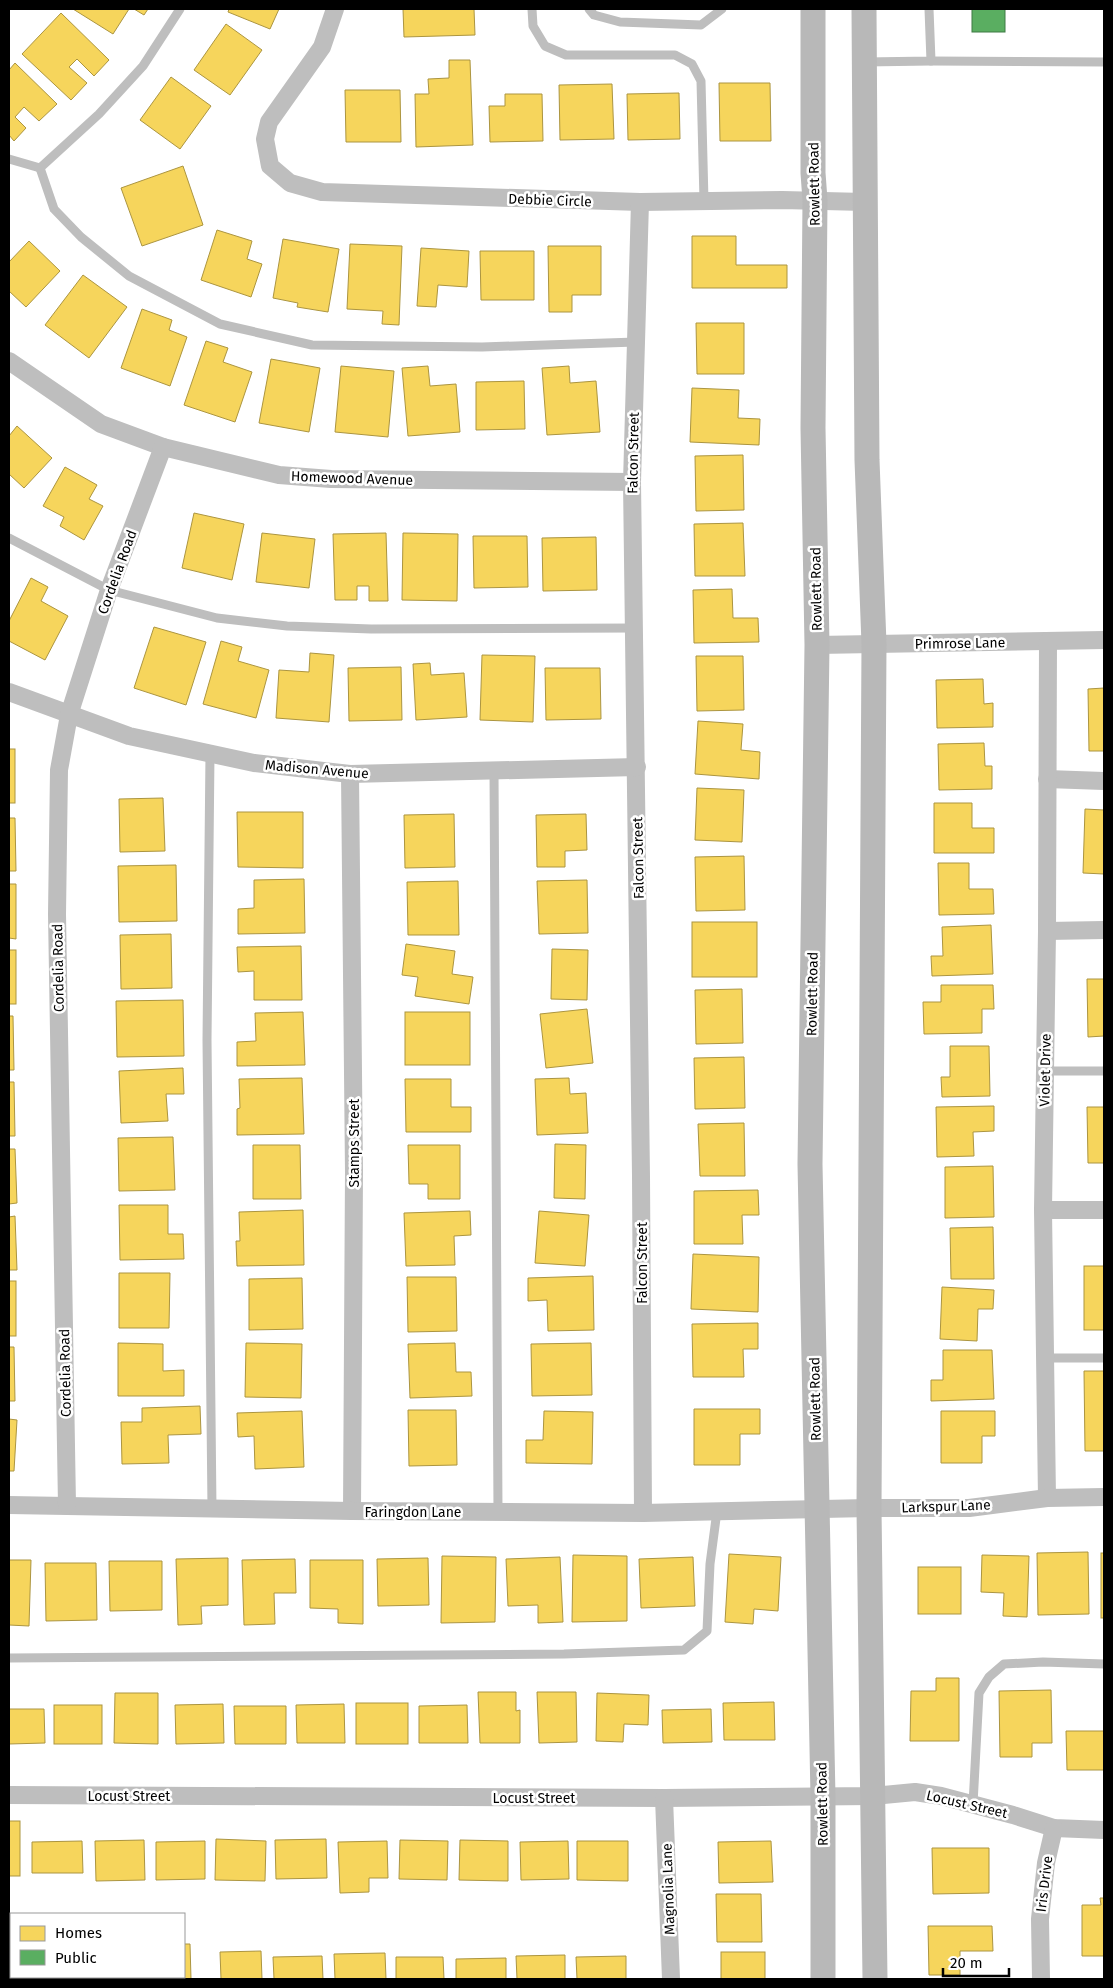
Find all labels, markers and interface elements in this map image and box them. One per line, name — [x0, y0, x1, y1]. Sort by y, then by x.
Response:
street label: Rowlett Road — [805, 142, 824, 226]
street label: Debbie Circle — [508, 191, 592, 210]
street label: Falcon Street — [624, 411, 643, 494]
street label: Homewood Avenue — [291, 468, 413, 489]
street label: Cordelia Road — [94, 528, 141, 617]
street label: Rowlett Road — [807, 547, 826, 631]
street label: Primrose Lane — [915, 634, 1005, 653]
street label: Madison Avenue — [264, 757, 369, 782]
street label: Falcon Street — [629, 816, 648, 899]
street label: Cordelia Road — [49, 924, 68, 1012]
street label: Rowlett Road — [803, 952, 822, 1036]
street label: Violet Drive — [1036, 1033, 1055, 1107]
street label: Stamps Street — [346, 1098, 363, 1187]
street label: Falcon Street — [634, 1221, 651, 1304]
street label: Cordelia Road — [56, 1329, 75, 1417]
street label: Rowlett Road — [806, 1357, 825, 1441]
street label: Larkspur Lane — [901, 1496, 991, 1517]
street label: Faringdon Lane — [364, 1504, 462, 1521]
street label: Rowlett Road — [813, 1762, 832, 1846]
street label: Locust Street — [925, 1787, 1010, 1822]
street label: Locust Street — [88, 1788, 171, 1805]
street label: Locust Street — [493, 1790, 576, 1807]
street label: Magnolia Lane — [658, 1843, 679, 1935]
street label: Iris Drive — [1033, 1855, 1056, 1913]
legend — [10, 1913, 185, 1978]
text: Homes — [55, 1924, 102, 1942]
scale bar — [943, 1946, 1009, 1978]
text: Public — [55, 1949, 97, 1967]
text: 20 m — [950, 1954, 983, 1972]

